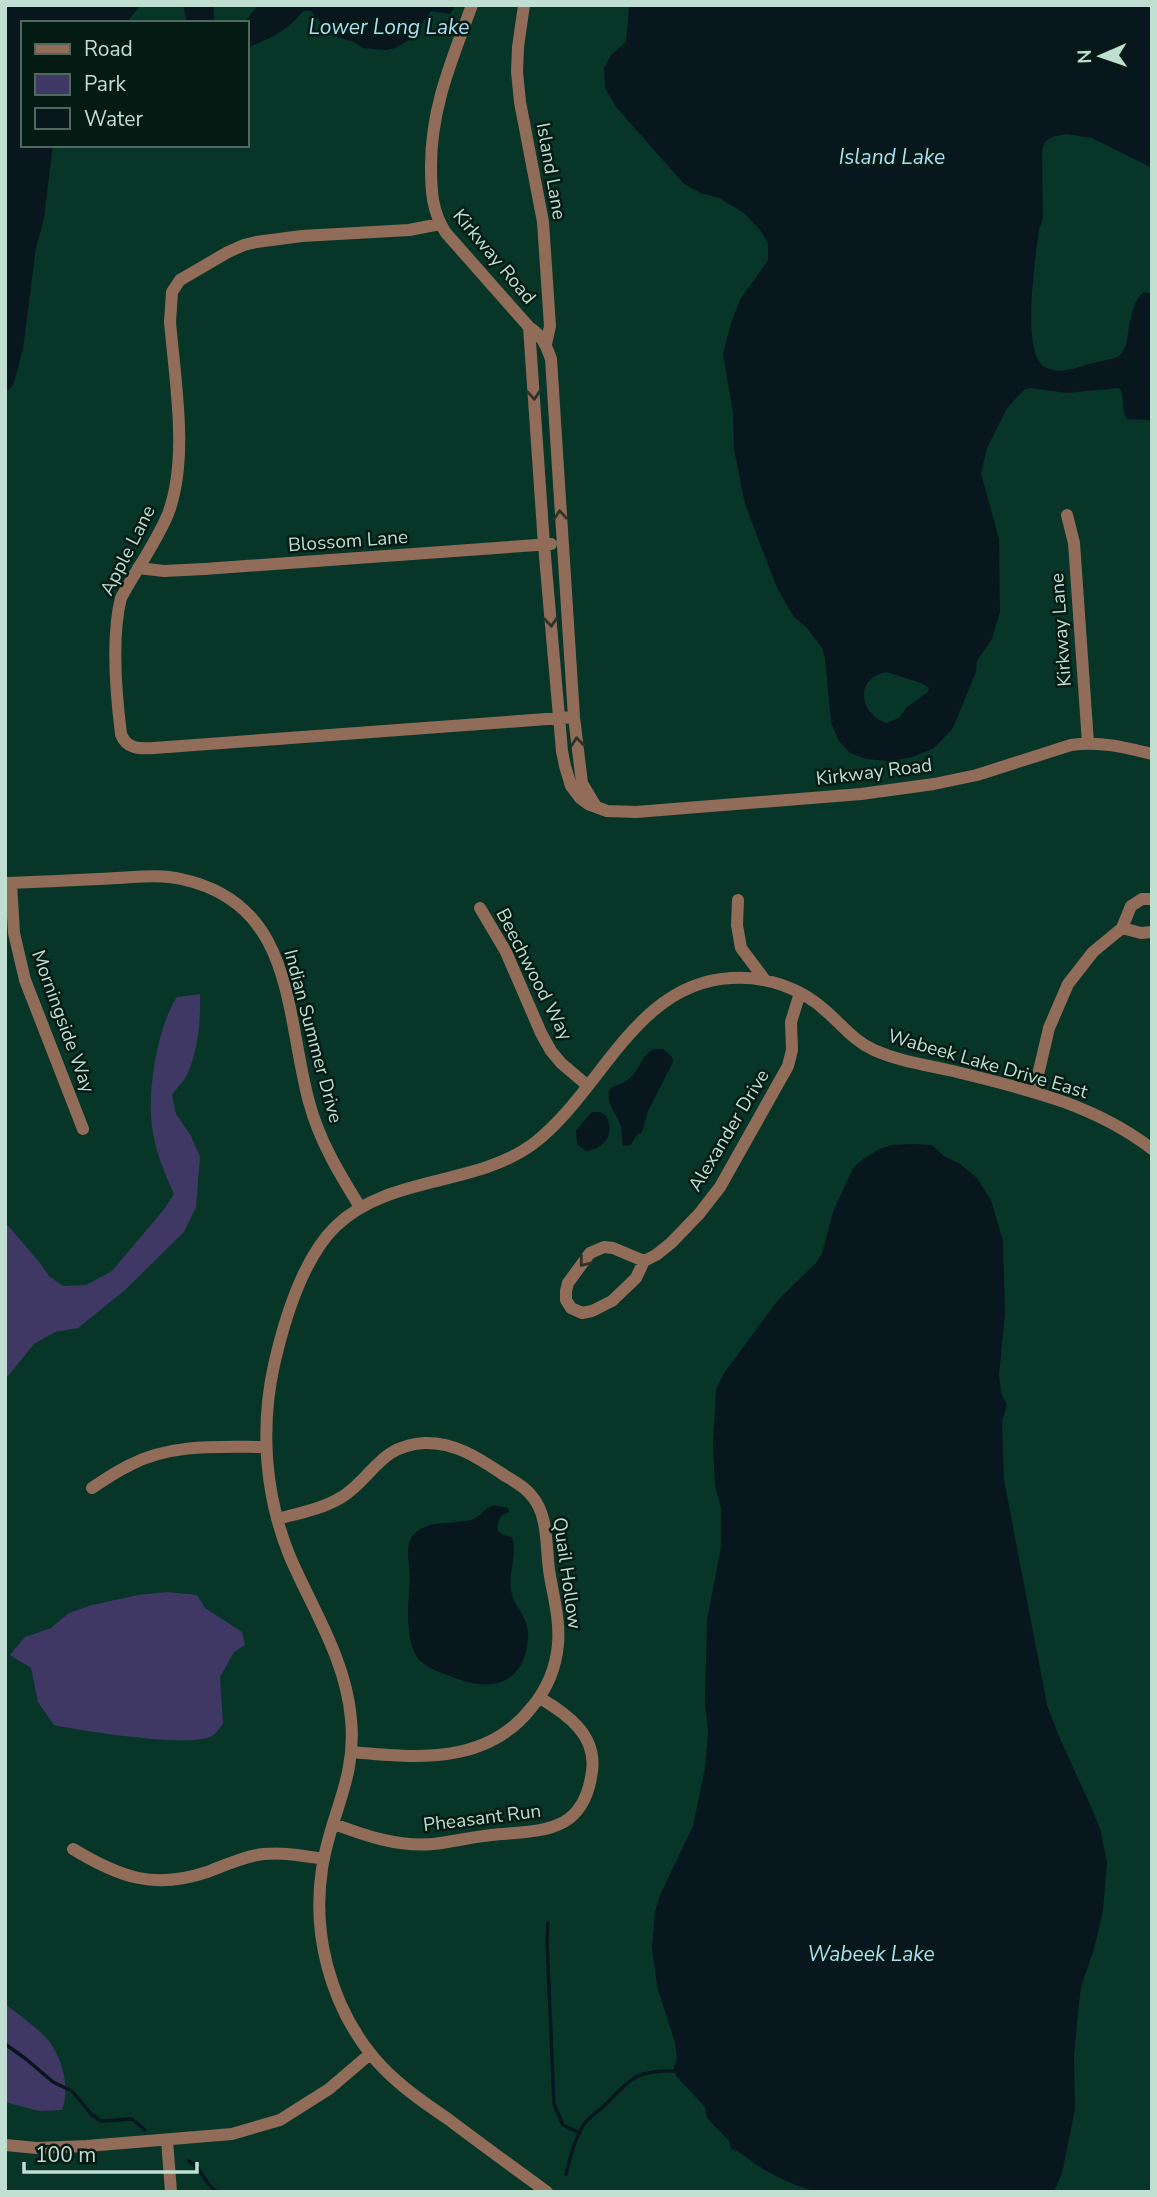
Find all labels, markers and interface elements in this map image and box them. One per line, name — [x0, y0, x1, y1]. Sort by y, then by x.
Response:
water label: Lower Long Lake — [309, 13, 469, 41]
legend — [21, 21, 248, 147]
north arrow — [1066, 21, 1136, 91]
text: Road — [84, 35, 133, 63]
text: N — [1072, 49, 1098, 64]
text: Park — [84, 70, 126, 98]
text: Water — [84, 105, 143, 133]
street label: Island Lane — [530, 121, 572, 222]
water label: Island Lake — [839, 143, 945, 171]
street label: Kirkway Road — [447, 204, 542, 310]
one-way arrow — [527, 390, 542, 401]
street label: Apple Lane — [94, 501, 162, 600]
one-way arrow — [553, 510, 568, 521]
street label: Blossom Lane — [287, 524, 409, 558]
street label: Kirkway Lane — [1044, 572, 1078, 688]
one-way arrow — [543, 617, 558, 628]
one-way arrow — [570, 736, 585, 747]
street label: Kirkway Road — [815, 752, 934, 792]
street label: Beechwood Way — [490, 904, 579, 1045]
street label: Morningside Way — [25, 946, 101, 1096]
street label: Indian Summer Drive — [277, 947, 349, 1126]
street label: Wabeek Lake Drive East — [885, 1023, 1091, 1105]
street label: Alexander Drive — [682, 1065, 776, 1196]
one-way arrow — [580, 1254, 593, 1266]
street label: Quail Hollow — [546, 1515, 588, 1631]
street label: Pheasant Run — [422, 1798, 543, 1838]
water label: Wabeek Lake — [807, 1940, 935, 1968]
scale bar — [24, 2130, 198, 2174]
text: 100 m — [35, 2141, 96, 2169]

